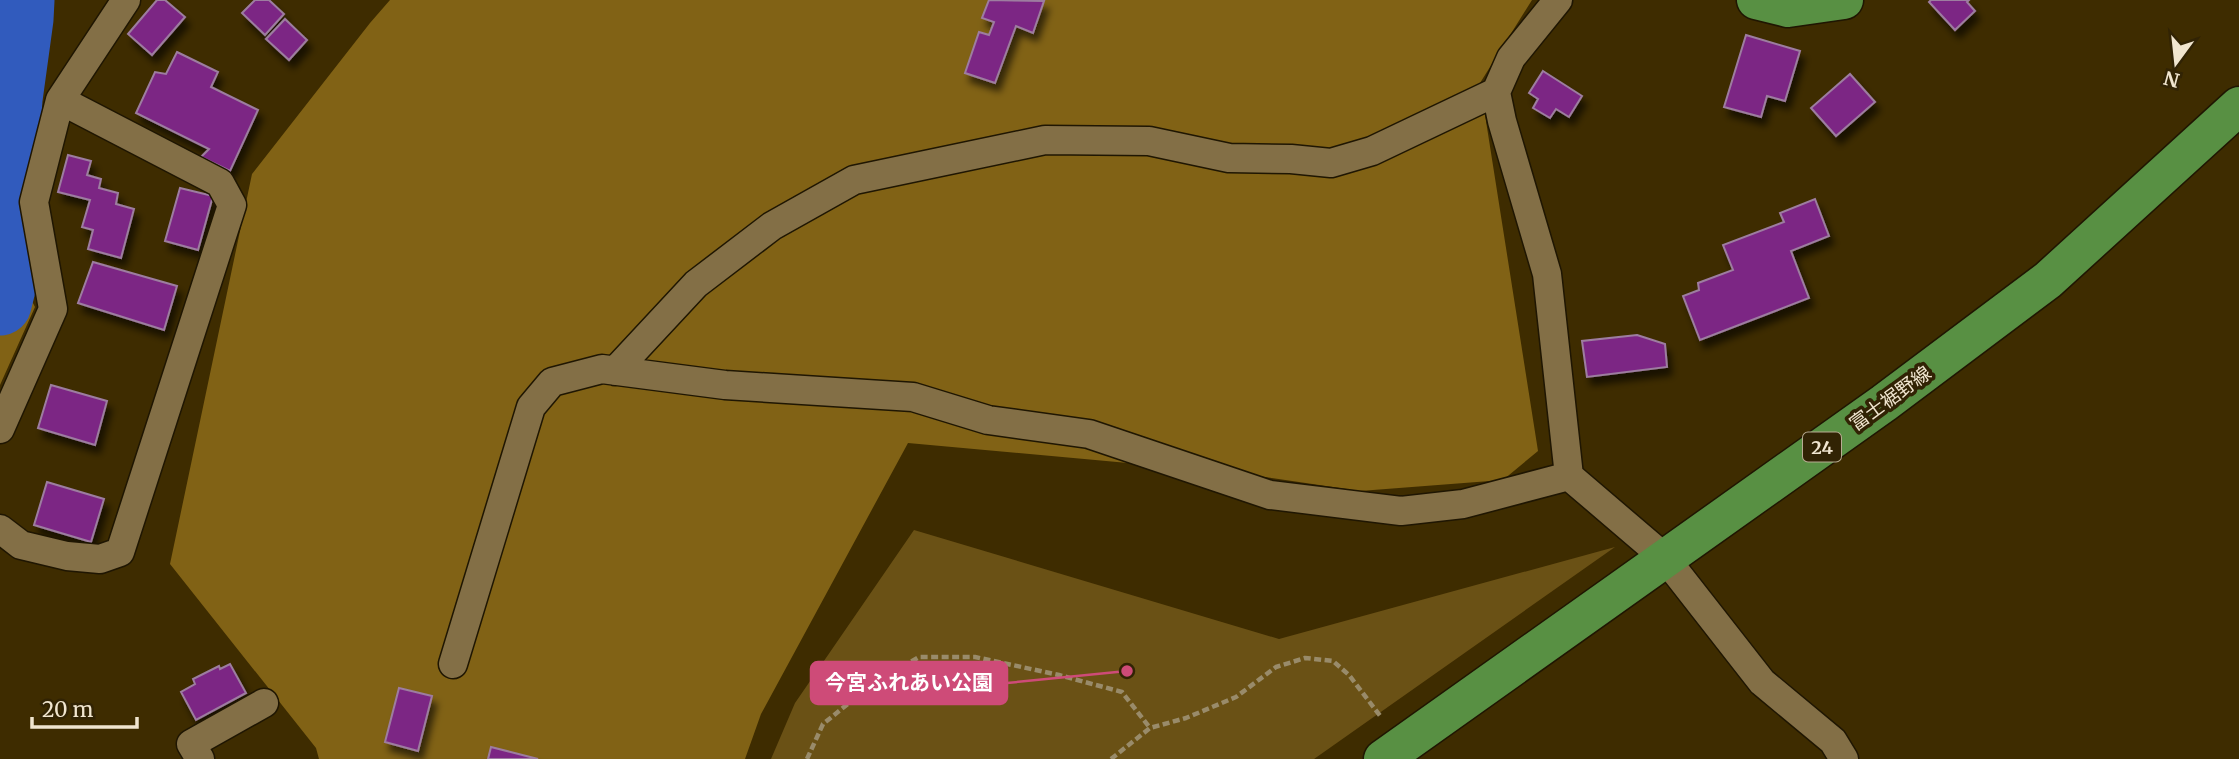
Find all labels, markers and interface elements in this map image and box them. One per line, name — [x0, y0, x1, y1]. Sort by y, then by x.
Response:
north arrow — [2141, 28, 2211, 98]
text: N — [2161, 66, 2182, 93]
street label: 富士裾野線 — [1845, 360, 1935, 436]
road number: 24 — [1803, 432, 1841, 462]
callout: 今宮ふれあい公園 — [811, 662, 1007, 704]
text: 今宮ふれあい公園 — [825, 669, 993, 696]
scale bar — [32, 686, 136, 730]
text: 20 m — [42, 696, 94, 723]

